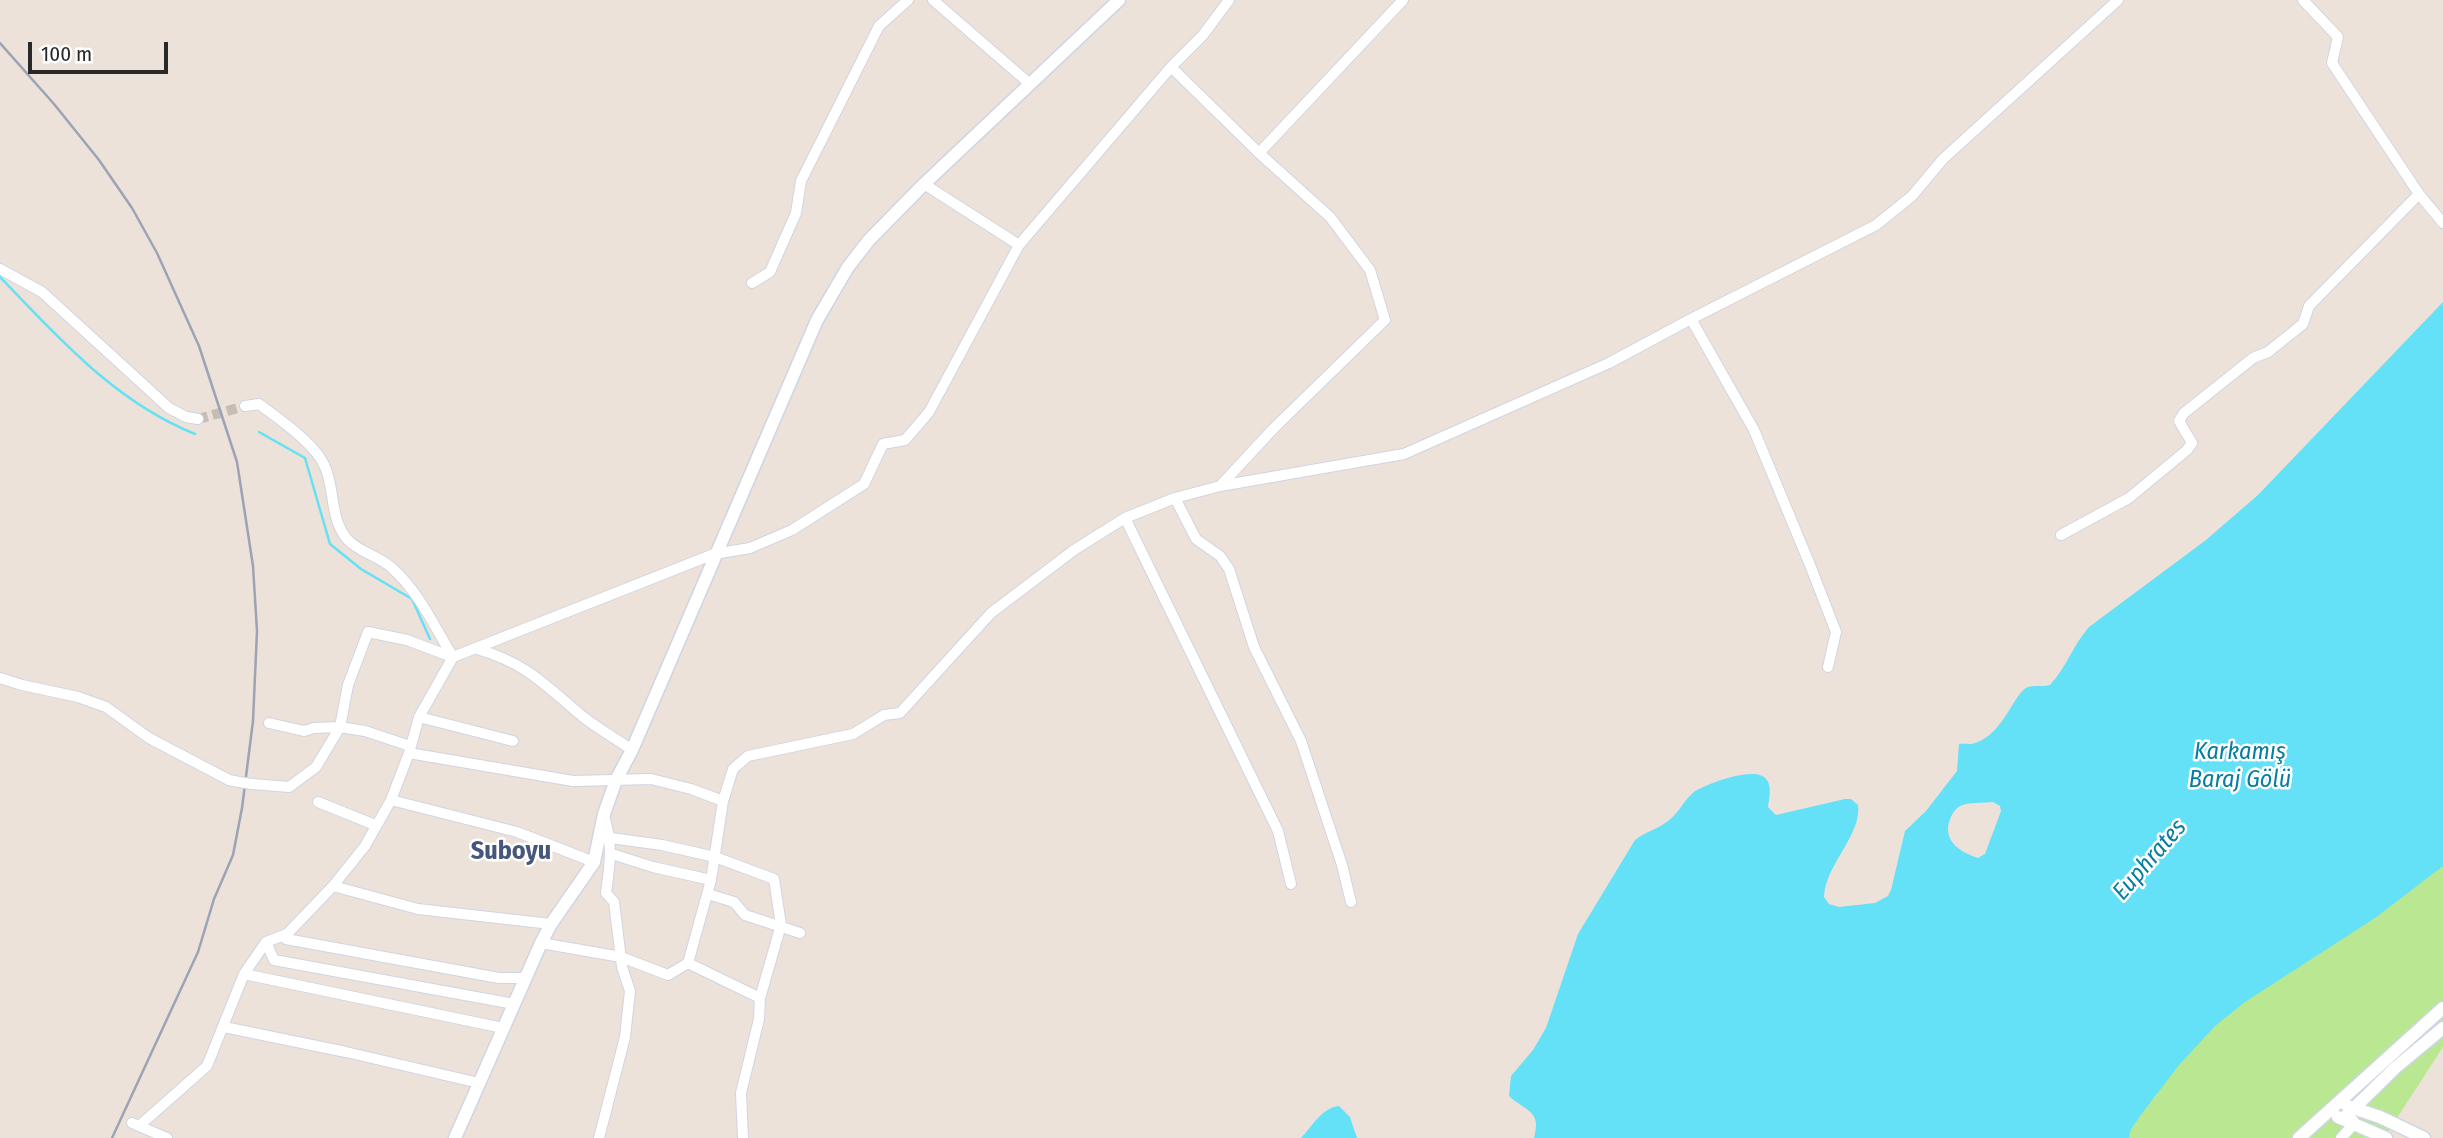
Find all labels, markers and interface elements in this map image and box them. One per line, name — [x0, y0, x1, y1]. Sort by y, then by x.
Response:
scale bar — [32, 28, 172, 72]
text: 100 m — [41, 41, 92, 67]
water label: Karkamış Baraj Gölü — [2189, 738, 2291, 794]
water label: Euphrates — [2107, 814, 2193, 906]
district label: Suboyu — [471, 836, 551, 868]

